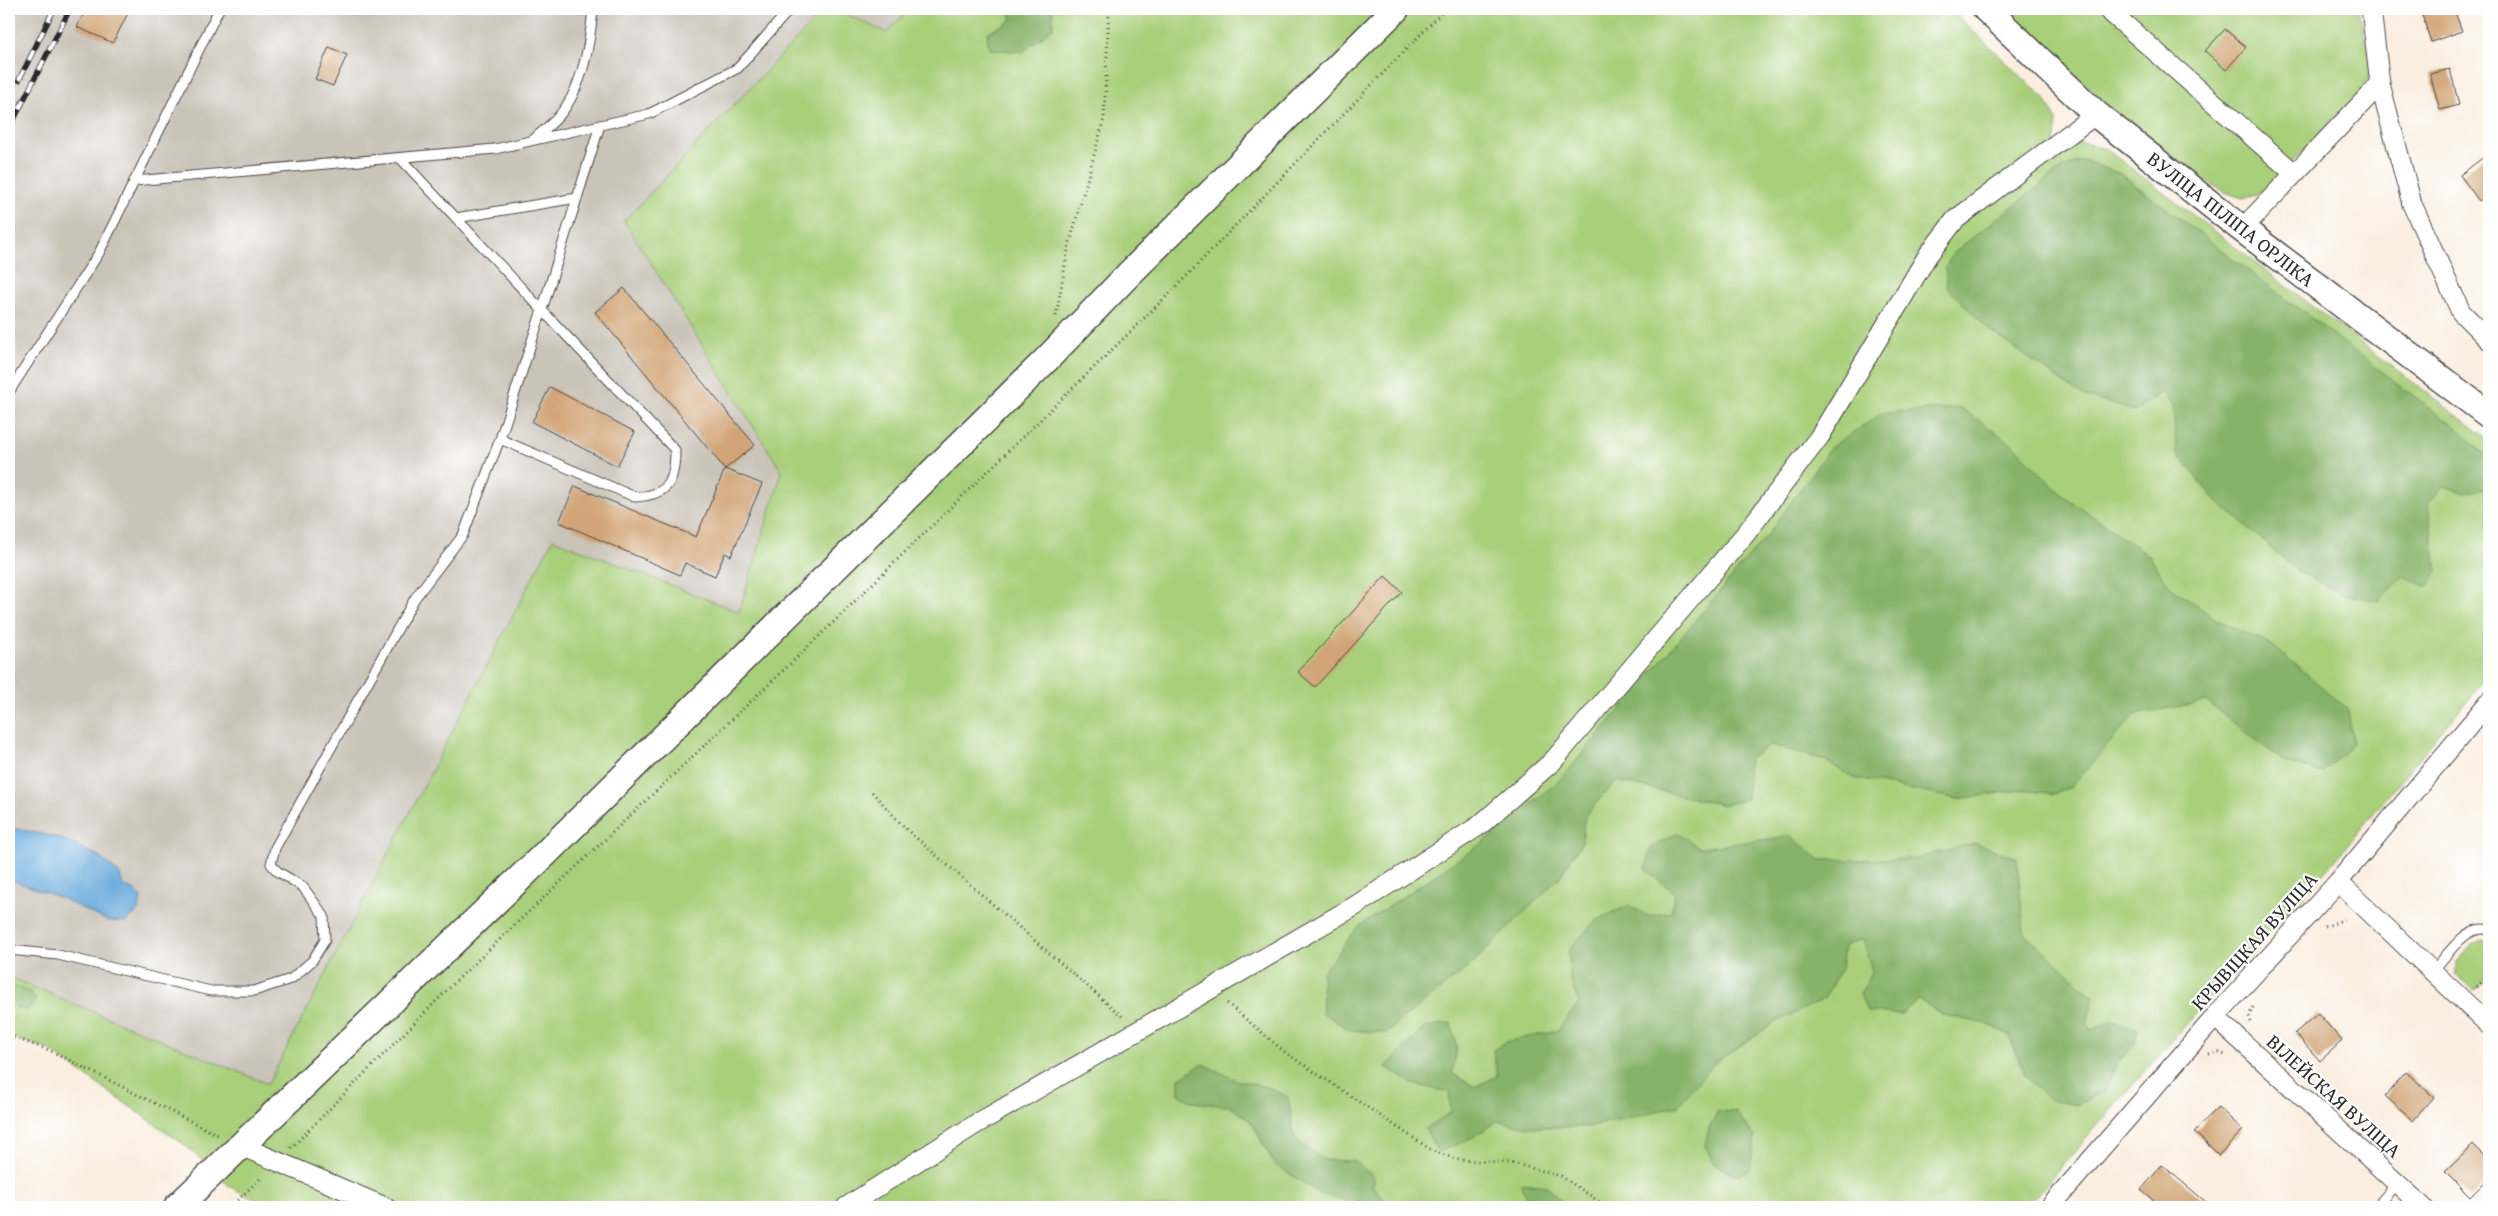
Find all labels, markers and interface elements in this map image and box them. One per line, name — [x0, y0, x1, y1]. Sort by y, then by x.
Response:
street label: ВУЛІЦА ПІЛІПА ОРЛІКА — [2141, 144, 2321, 293]
street label: КРЫВІЦКАЯ ВУЛІЦА — [2184, 865, 2324, 1016]
street label: ВІЛЕЙСКАЯ ВУЛІЦА — [2260, 1027, 2408, 1164]

